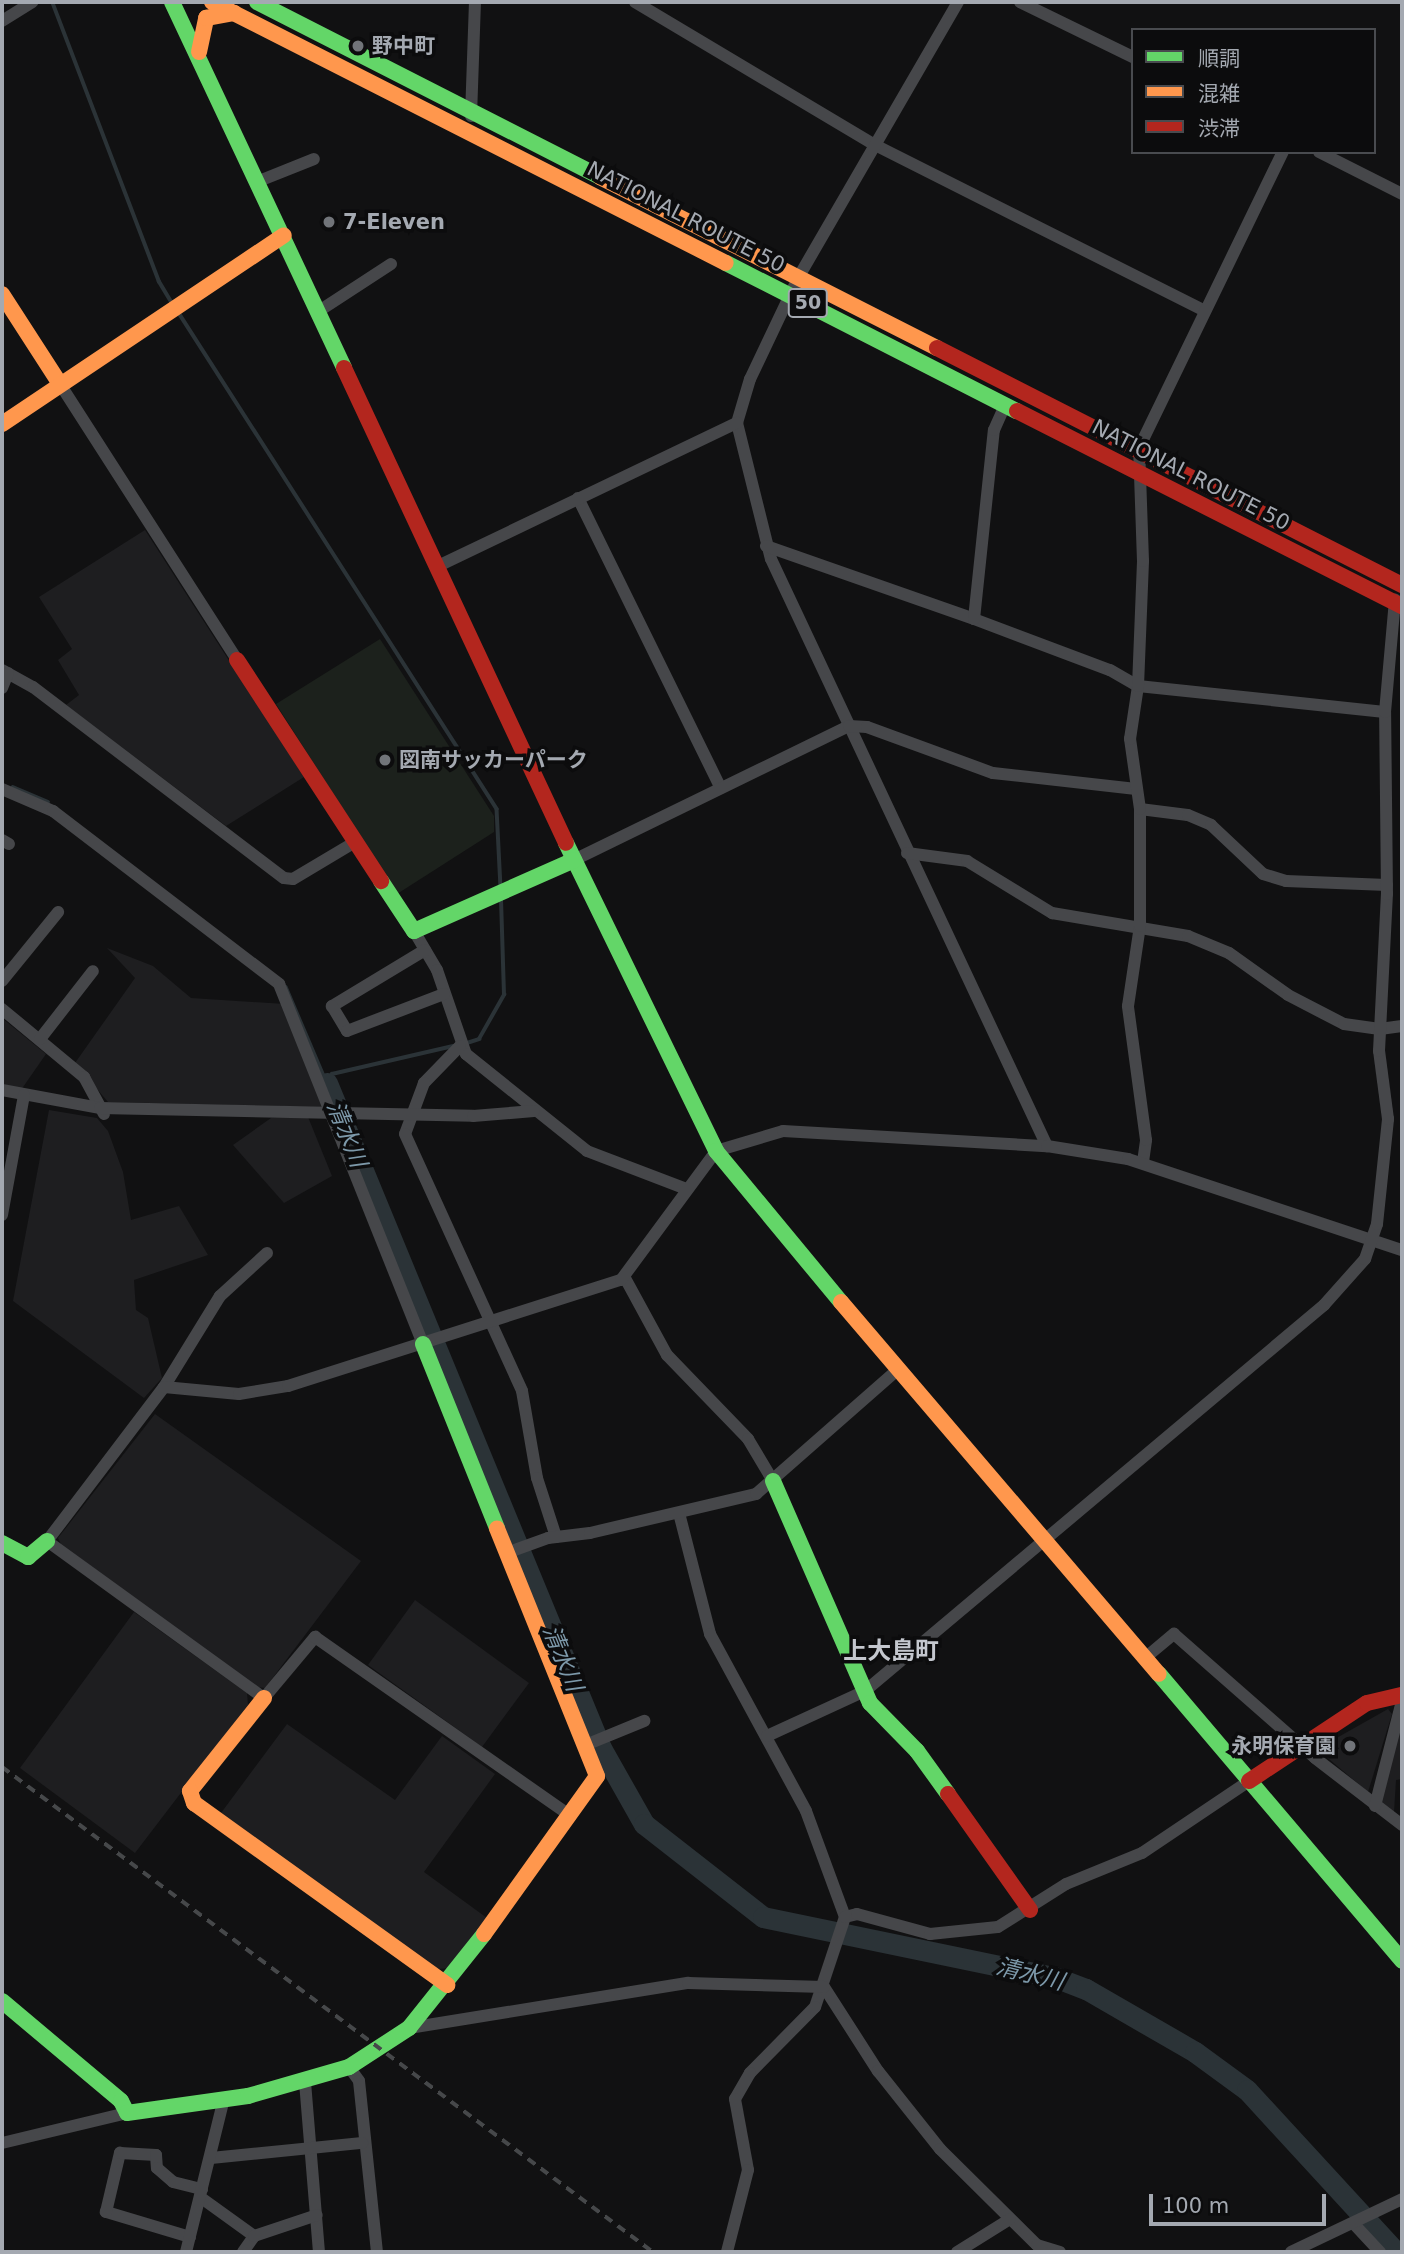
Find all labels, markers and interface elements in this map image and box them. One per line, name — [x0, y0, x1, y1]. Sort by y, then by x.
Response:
legend — [1131, 28, 1376, 154]
place label: 野中町 — [372, 33, 435, 59]
marker: 野中町 — [350, 38, 366, 54]
text: 順調 — [1198, 47, 1240, 71]
text: 混雑 — [1198, 82, 1240, 106]
text: 渋滞 — [1198, 117, 1240, 141]
street label: NATIONAL ROUTE 50 — [583, 156, 789, 278]
place label: 7-Eleven — [343, 209, 445, 235]
marker: 7-Eleven — [321, 214, 337, 230]
road number: 50 — [787, 288, 829, 318]
street label: NATIONAL ROUTE 50 — [1088, 414, 1294, 536]
place label: 図南サッカーパーク — [399, 747, 588, 773]
marker: 図南サッカーパーク — [377, 752, 393, 768]
water label: 清水川 — [321, 1097, 373, 1171]
water label: 清水川 — [537, 1621, 589, 1695]
district label: 上大島町 — [843, 1638, 939, 1666]
place label: 永明保育園 — [1231, 1733, 1336, 1759]
marker: 永明保育園 — [1342, 1738, 1358, 1754]
water label: 清水川 — [993, 1952, 1067, 1996]
scale bar — [1152, 2180, 1329, 2224]
text: 100 m — [1162, 2194, 1229, 2218]

